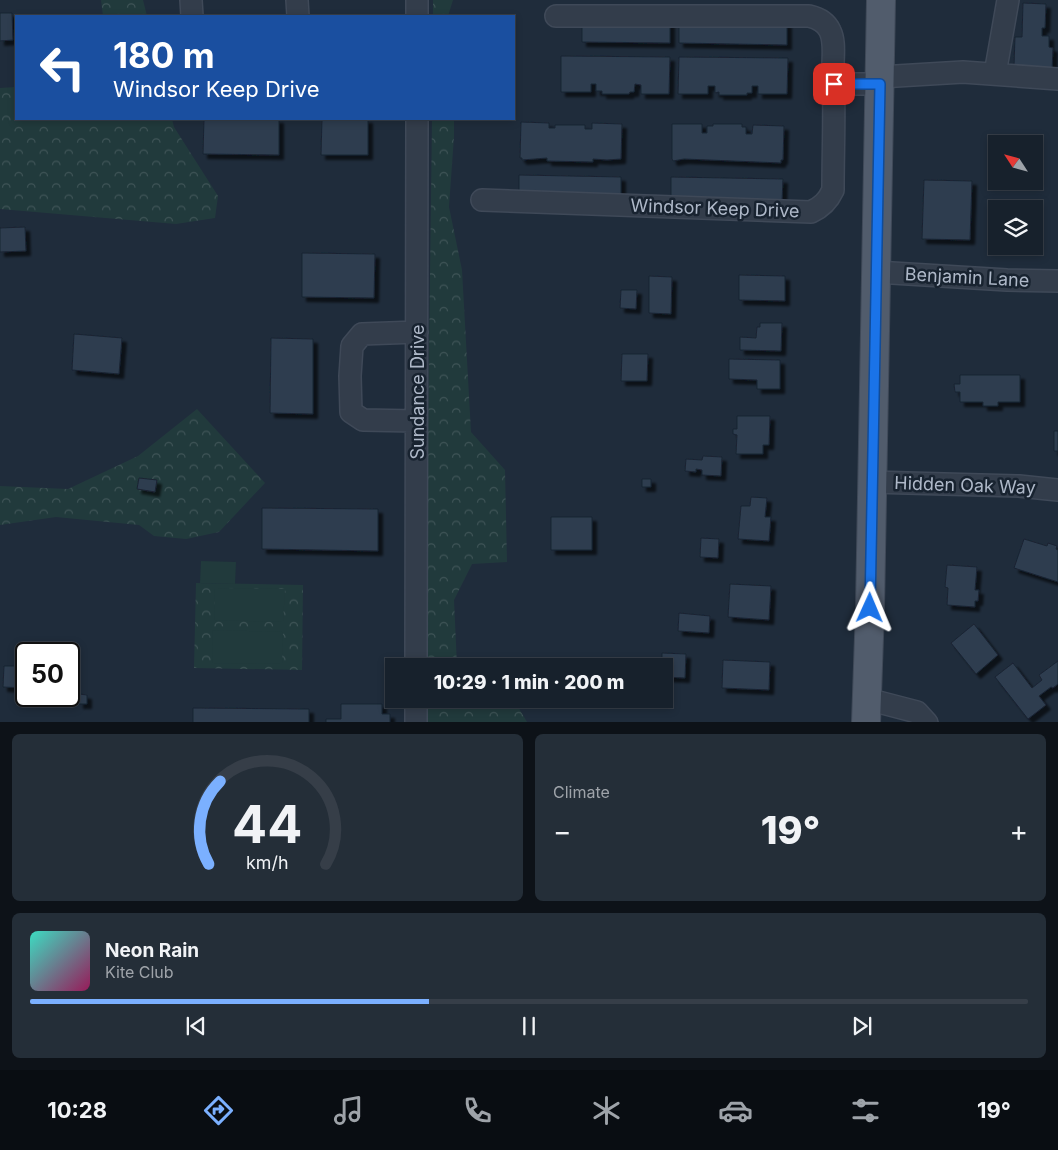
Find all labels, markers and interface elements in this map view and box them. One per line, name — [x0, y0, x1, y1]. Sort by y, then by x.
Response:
text: 180 m — [113, 34, 215, 76]
icon: left — [30, 35, 95, 100]
pin — [813, 63, 855, 105]
icon: arrive — [820, 70, 848, 98]
text: Windsor Keep Drive — [113, 76, 320, 102]
north arrow — [988, 135, 1042, 190]
map controls — [988, 135, 1043, 255]
street label: Windsor Keep Drive — [630, 195, 800, 221]
button: layers — [988, 200, 1043, 255]
street label: Benjamin Lane — [904, 263, 1030, 291]
street label: Sundance Drive — [407, 324, 428, 460]
street label: Hidden Oak Way — [894, 472, 1036, 498]
position arrow — [843, 581, 895, 633]
speed limit sign: 50 — [15, 642, 80, 707]
text: 10:29 · 1 min · 200 m — [434, 671, 624, 694]
text: Climate — [553, 782, 610, 802]
text: 44 — [232, 793, 303, 856]
text: 19° — [761, 807, 820, 853]
text: − — [553, 814, 572, 848]
text: + — [1009, 814, 1028, 848]
text: km/h — [246, 852, 289, 873]
text: Neon Rain — [105, 939, 199, 962]
text: Kite Club — [105, 962, 174, 982]
icon: previous — [182, 1012, 210, 1040]
icon: pause — [515, 1012, 543, 1040]
icon: next — [848, 1012, 876, 1040]
icon: directions — [201, 1093, 236, 1128]
icon: music — [331, 1093, 366, 1128]
icon: phone — [460, 1093, 495, 1128]
icon: climate — [589, 1093, 624, 1128]
icon: car — [718, 1093, 753, 1128]
icon: filters — [848, 1093, 883, 1128]
text: 10:28 — [47, 1097, 107, 1123]
text: 19° — [977, 1097, 1011, 1123]

